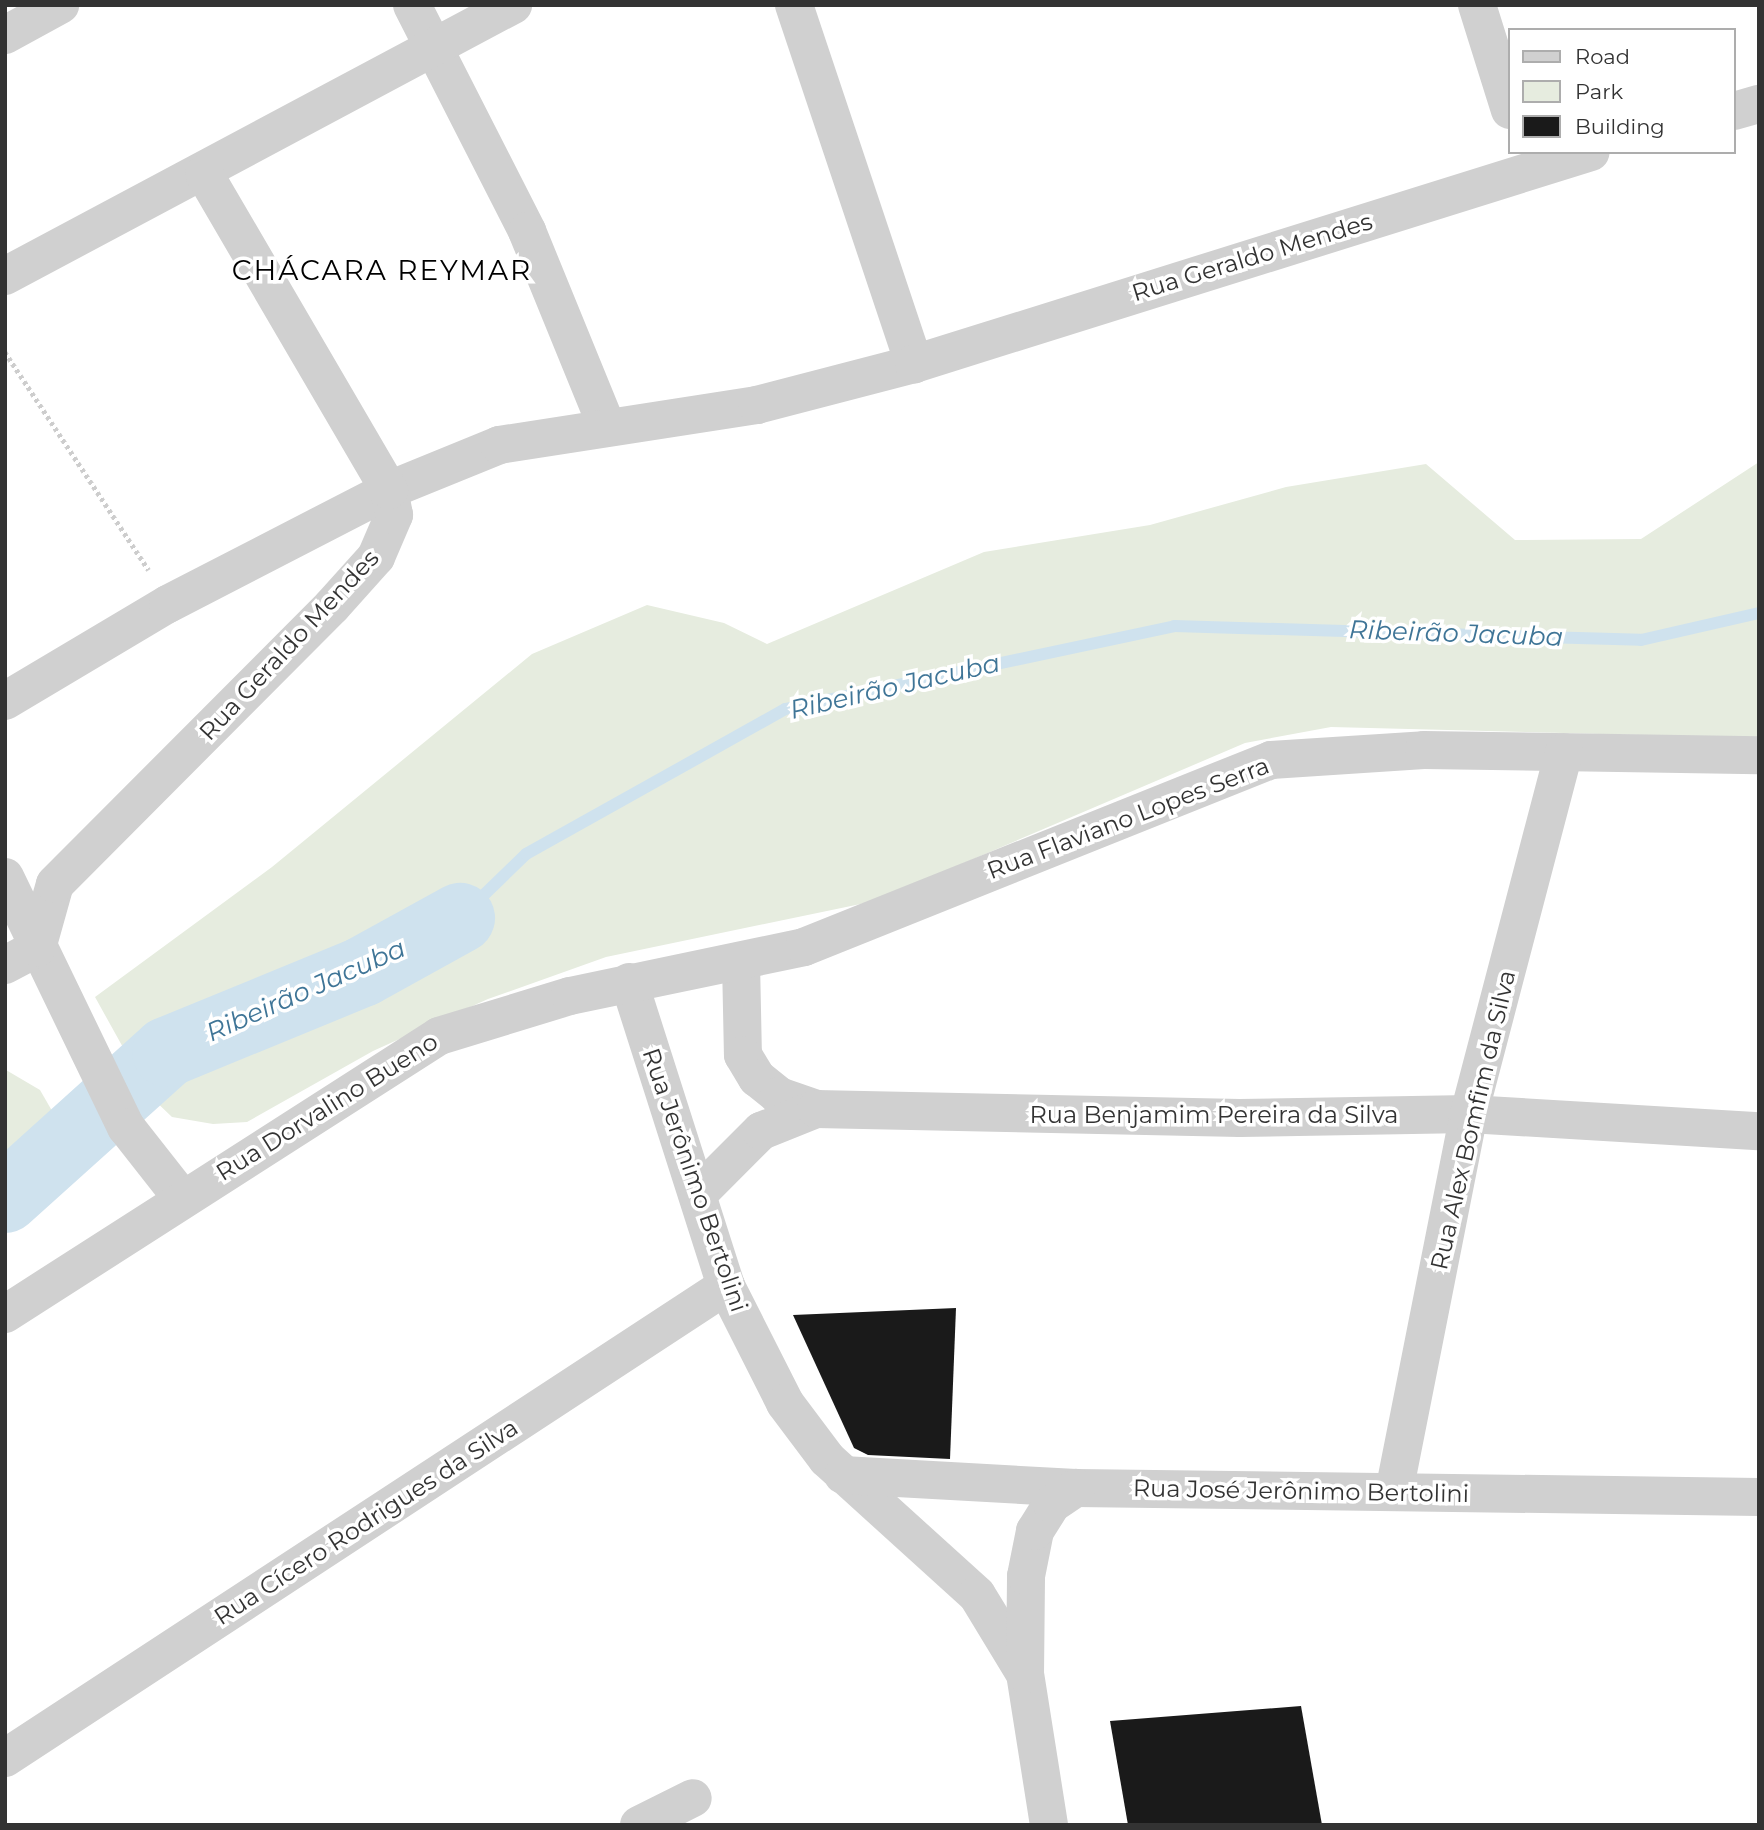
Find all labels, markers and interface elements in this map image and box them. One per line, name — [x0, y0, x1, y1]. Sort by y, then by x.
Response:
legend — [1508, 28, 1736, 154]
text: Road — [1575, 44, 1630, 69]
text: Park — [1575, 79, 1623, 104]
text: Building — [1575, 114, 1665, 139]
street label: Rua Geraldo Mendes — [1128, 207, 1376, 307]
district label: CHÁCARA REYMAR — [233, 253, 531, 287]
street label: Rua Geraldo Mendes — [193, 544, 385, 746]
water label: Ribeirão Jacuba — [1348, 615, 1564, 653]
water label: Ribeirão Jacuba — [787, 648, 1003, 726]
street label: Rua Flaviano Lopes Serra — [983, 751, 1273, 885]
water label: Ribeirão Jacuba — [202, 933, 410, 1049]
street label: Rua Alex Bomfim da Silva — [1424, 967, 1522, 1273]
street label: Rua Dorvalino Bueno — [211, 1027, 443, 1187]
street label: Rua Jerônimo Bertolini — [636, 1044, 754, 1316]
street label: Rua Benjamim Pereira da Silva — [1029, 1101, 1399, 1129]
street label: Rua Cícero Rodrigues da Silva — [209, 1413, 523, 1631]
street label: Rua José Jerônimo Bertolini — [1133, 1474, 1469, 1508]

